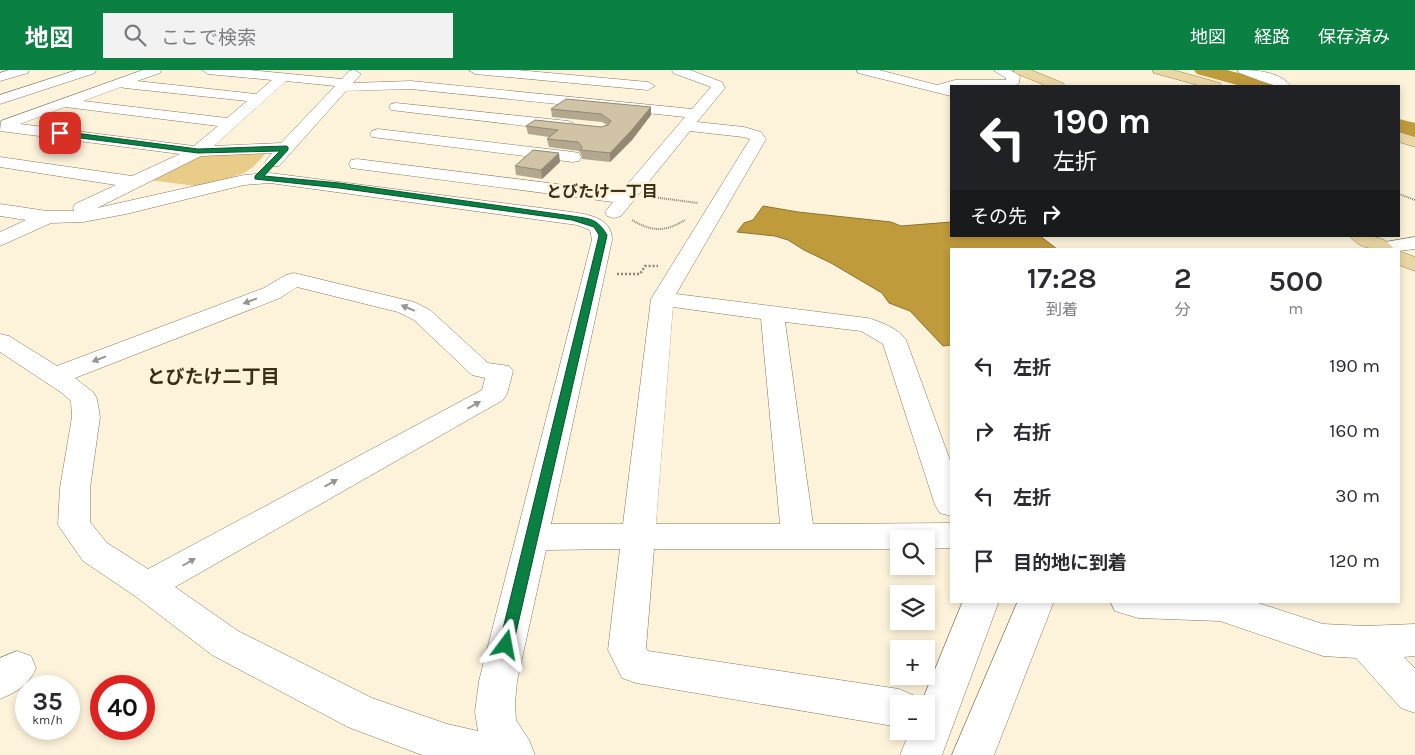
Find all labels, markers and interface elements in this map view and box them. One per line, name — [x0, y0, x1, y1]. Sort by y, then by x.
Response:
search box — [103, 13, 453, 58]
icon: search — [121, 21, 149, 49]
text: 地図 — [25, 24, 73, 52]
text: 地図 — [1190, 26, 1226, 48]
text: 経路 — [1254, 26, 1290, 48]
text: 保存済み — [1318, 26, 1390, 48]
text: ここで検索 — [161, 27, 256, 49]
text: 190 m — [1053, 101, 1151, 142]
icon: left — [970, 105, 1035, 170]
pin — [39, 112, 81, 154]
icon: arrive — [46, 119, 74, 147]
text: 左折 — [1053, 149, 1097, 175]
district label: とびたけ一丁目 — [546, 182, 658, 201]
icon: right — [1037, 200, 1065, 228]
text: その先 — [970, 206, 1027, 228]
text: 17:28 — [1027, 260, 1097, 296]
text: 2 — [1174, 260, 1192, 296]
text: 500 — [1269, 263, 1323, 299]
one-way arrow — [243, 298, 258, 305]
text: m — [1288, 299, 1303, 318]
text: 到着 — [1046, 300, 1078, 319]
text: 分 — [1175, 300, 1191, 319]
one-way arrow — [401, 304, 415, 312]
icon: left — [970, 352, 998, 380]
text: 190 m — [1329, 355, 1380, 377]
one-way arrow — [91, 356, 106, 363]
text: 左折 — [1013, 357, 1051, 379]
district label: とびたけ二丁目 — [146, 366, 280, 388]
one-way arrow — [466, 401, 481, 409]
icon: right — [970, 417, 998, 445]
text: 160 m — [1329, 420, 1380, 442]
text: 右折 — [1013, 422, 1051, 444]
one-way arrow — [324, 479, 339, 487]
icon: left — [970, 482, 998, 510]
text: 30 m — [1335, 485, 1380, 507]
text: 左折 — [1013, 487, 1051, 509]
map controls — [890, 530, 935, 740]
button: search — [890, 530, 935, 575]
icon: arrive — [970, 547, 998, 575]
text: 120 m — [1329, 550, 1380, 572]
text: 目的地に到着 — [1013, 552, 1127, 574]
one-way arrow — [182, 558, 197, 566]
button: layers — [890, 585, 935, 630]
position arrow — [479, 618, 531, 670]
button: + — [890, 640, 935, 685]
speed limit sign: 40 — [90, 675, 155, 740]
text: 35 — [32, 687, 63, 716]
button: − — [890, 695, 935, 740]
text: km/h — [32, 713, 63, 727]

